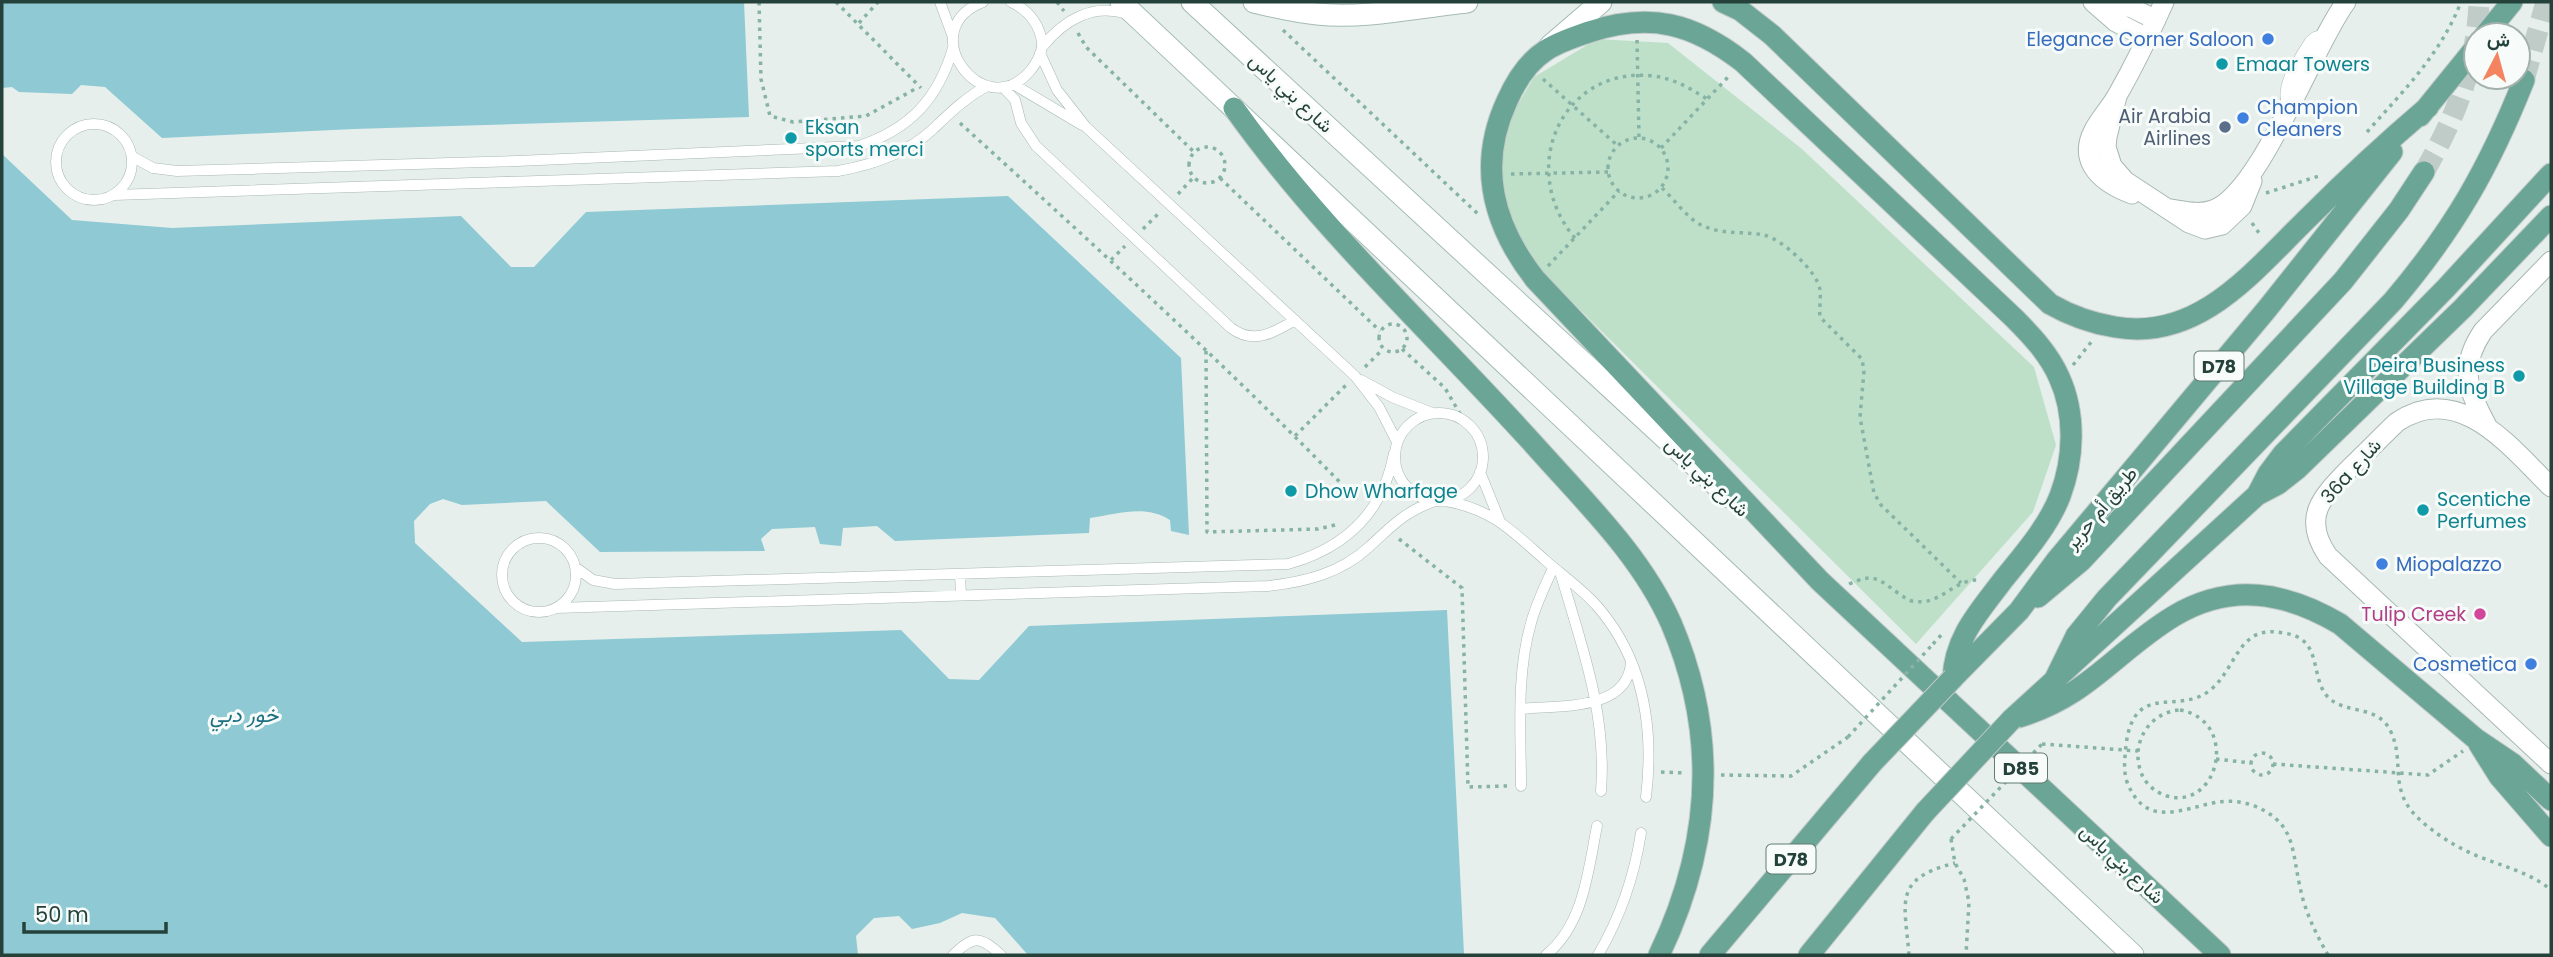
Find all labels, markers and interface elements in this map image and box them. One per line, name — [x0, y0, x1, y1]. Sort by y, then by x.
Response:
north arrow — [2462, 21, 2532, 91]
text: ش — [2486, 25, 2512, 54]
place label: Elegance Corner Saloon — [2026, 26, 2254, 53]
marker: Elegance Corner Saloon — [2260, 31, 2276, 47]
street label: شارع بني ياس — [1242, 47, 1339, 141]
place label: Emaar Towers — [2236, 51, 2370, 78]
marker: Emaar Towers — [2214, 56, 2230, 72]
place label: Champion Cleaners — [2257, 94, 2358, 143]
place label: Air Arabia Airlines — [2118, 103, 2211, 152]
marker: Champion Cleaners — [2235, 110, 2251, 126]
place label: Eksan sports merci — [805, 114, 924, 163]
marker: Air Arabia Airlines — [2217, 119, 2233, 135]
marker: Eksan sports merci — [783, 130, 799, 146]
road number: D78 — [2194, 352, 2244, 380]
place label: Deira Business Village Building B — [2343, 352, 2505, 401]
marker: Deira Business Village Building B — [2511, 368, 2527, 384]
street label: شارع بني ياس — [1658, 431, 1755, 525]
street label: 36a شارع — [2314, 432, 2388, 510]
street label: طريق أم حرير — [2058, 461, 2144, 556]
place label: Dhow Wharfage — [1305, 478, 1458, 505]
marker: Dhow Wharfage — [1283, 483, 1299, 499]
place label: Scentiche Perfumes — [2437, 486, 2531, 535]
marker: Scentiche Perfumes — [2415, 502, 2431, 518]
place label: Miopalazzo — [2396, 551, 2502, 578]
marker: Miopalazzo — [2374, 556, 2390, 572]
place label: Tulip Creek — [2361, 601, 2466, 628]
marker: Tulip Creek — [2472, 606, 2488, 622]
place label: Cosmetica — [2413, 651, 2517, 678]
marker: Cosmetica — [2523, 656, 2539, 672]
water label: خور دبي — [210, 700, 279, 732]
road number: D85 — [1995, 754, 2047, 782]
street label: شارع بني ياس — [2073, 818, 2170, 912]
road number: D78 — [1766, 844, 1816, 874]
scale bar — [24, 890, 166, 934]
text: 50 m — [35, 900, 89, 929]

